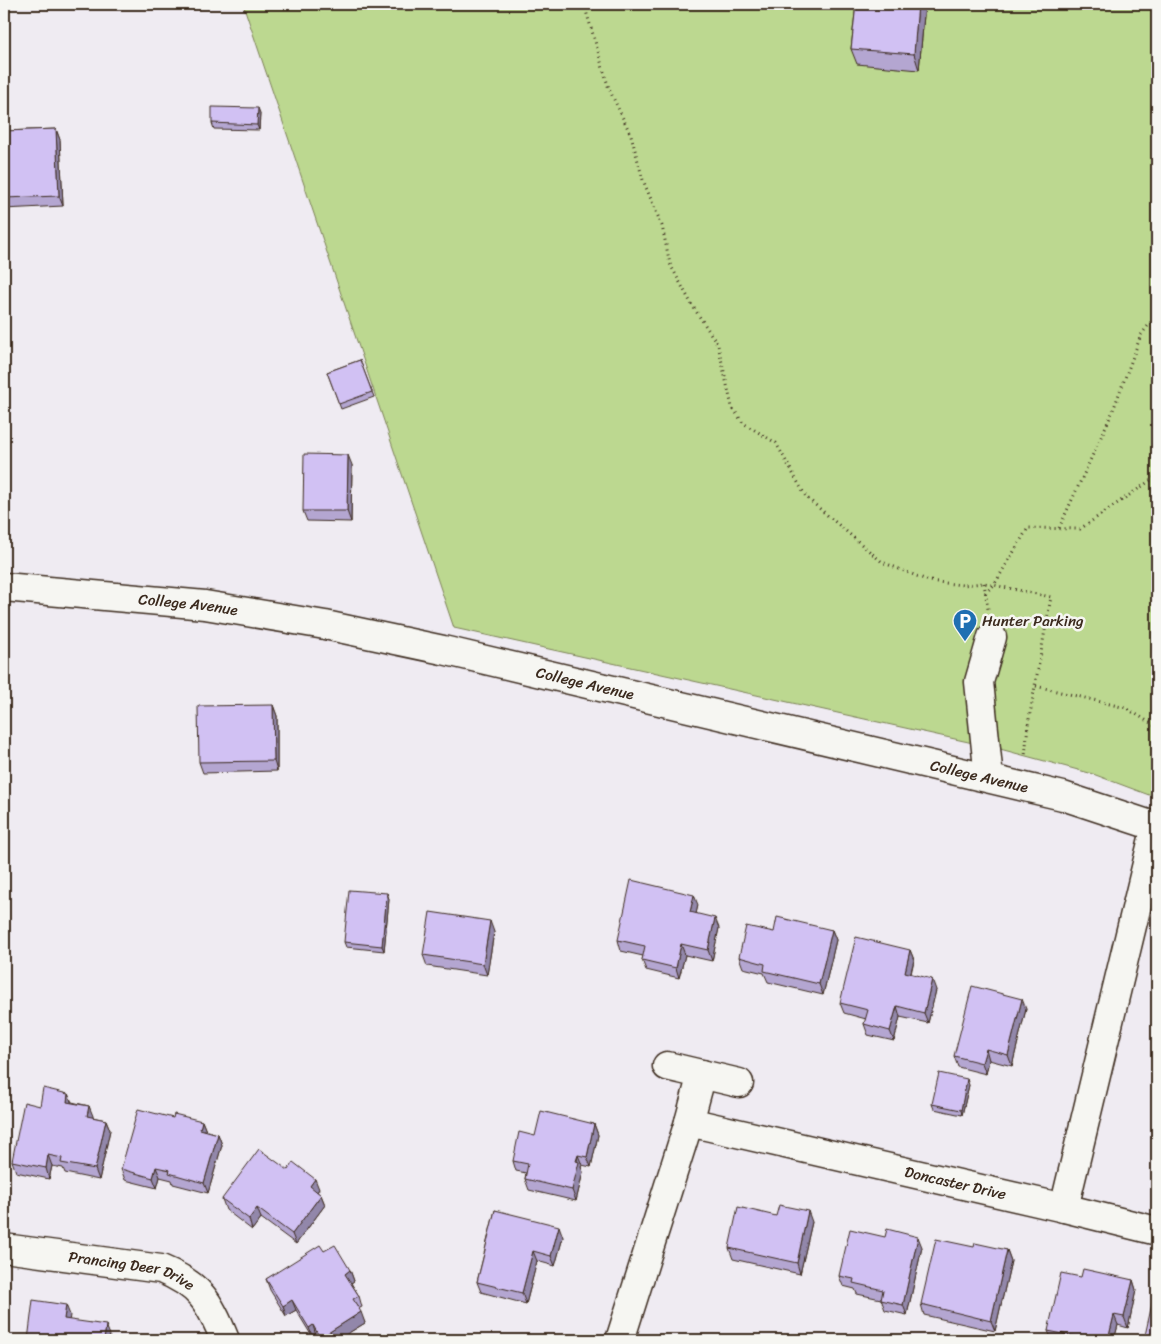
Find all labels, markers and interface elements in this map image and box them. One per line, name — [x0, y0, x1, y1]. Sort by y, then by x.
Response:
street label: College Avenue — [137, 586, 240, 623]
parking icon: Hunter Parking — [952, 608, 978, 642]
place label: Hunter Parking — [982, 608, 1084, 634]
street label: College Avenue — [533, 659, 637, 708]
street label: College Avenue — [928, 752, 1031, 800]
street label: Doncaster Drive — [902, 1159, 1009, 1207]
street label: Prancing Deer Drive — [67, 1244, 201, 1297]

